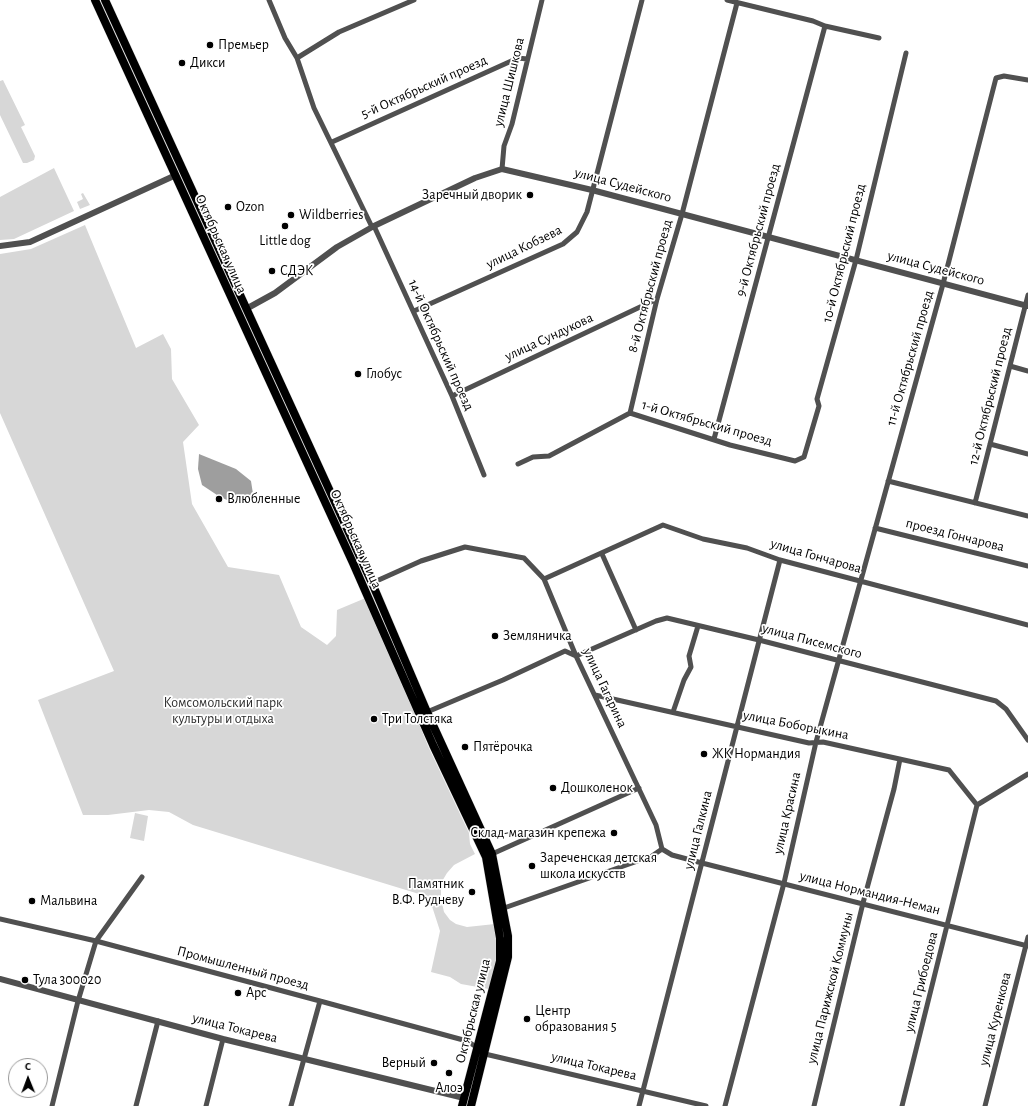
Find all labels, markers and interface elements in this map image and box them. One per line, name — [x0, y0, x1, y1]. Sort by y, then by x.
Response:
street label: улица Шишкова — [490, 36, 528, 128]
place label: Премьер — [218, 37, 269, 53]
marker: Премьер — [205, 40, 215, 50]
street label: 5-й Октябрьский проезд — [358, 52, 490, 122]
place label: Дикси — [190, 55, 225, 71]
marker: Дикси — [177, 58, 187, 68]
street label: 9-й Октябрьский проезд — [732, 162, 784, 298]
street label: улица Судейского — [573, 164, 673, 206]
street label: 10-й Октябрьский проезд — [819, 182, 869, 324]
place label: Заречный дворик — [422, 187, 522, 203]
marker: Заречный дворик — [525, 190, 535, 200]
street label: Октябрьская улица — [192, 192, 250, 296]
place label: Ozon — [236, 199, 264, 215]
marker: Ozon — [223, 202, 233, 212]
place label: Wildberries — [299, 207, 363, 223]
marker: Wildberries — [286, 210, 296, 220]
street label: 8-й Октябрьский проезд — [624, 218, 676, 354]
marker: Little dog — [280, 221, 290, 231]
street label: улица Кобзева — [483, 221, 565, 273]
place label: Little dog — [259, 233, 311, 249]
street label: улица Судейского — [886, 247, 986, 289]
place label: СДЭК — [280, 263, 313, 279]
marker: СДЭК — [267, 266, 277, 276]
street label: 14-й Октябрьский проезд — [404, 277, 478, 413]
street label: 11-й Октябрьский проезд — [883, 288, 937, 428]
street label: улица Сундукова — [502, 309, 596, 365]
street label: 12-й Октябрьский проезд — [965, 325, 1015, 467]
place label: Глобус — [366, 366, 402, 382]
marker: Глобус — [353, 369, 363, 379]
street label: 1-й Октябрьский проезд — [640, 396, 774, 450]
street label: Октябрьская улица — [327, 487, 385, 591]
place label: Влюбленные — [227, 491, 300, 507]
marker: Влюбленные — [214, 494, 224, 504]
street label: проезд Гончарова — [904, 515, 1006, 555]
street label: улица Гончарова — [769, 535, 863, 577]
street label: улица Писемского — [760, 620, 864, 662]
place label: Земляничка — [503, 628, 572, 644]
marker: Земляничка — [490, 631, 500, 641]
street label: улица Гагарина — [579, 645, 631, 731]
park label: Комсомольский парк культуры и отдыха — [163, 695, 283, 728]
street label: улица Боборыкина — [742, 707, 850, 743]
place label: Три Толстяка — [382, 711, 453, 727]
marker: Три Толстяка — [369, 714, 379, 724]
place label: Пятёрочка — [473, 739, 533, 755]
marker: Пятёрочка — [460, 742, 470, 752]
place label: ЖК Нормандия — [712, 746, 801, 762]
marker: ЖК Нормандия — [699, 749, 709, 759]
street label: улица Красина — [769, 770, 805, 856]
place label: Дошколенок — [561, 780, 633, 796]
marker: Дошколенок — [548, 783, 558, 793]
street label: улица Галкина — [680, 789, 716, 871]
place label: Склад-магазин крепежа — [470, 825, 606, 841]
marker: Склад-магазин крепежа — [609, 828, 619, 838]
place label: Зареченская детская школа искусств — [540, 850, 657, 882]
marker: Зареченская детская школа искусств — [527, 861, 537, 871]
street label: улица Нормандия-Неман — [798, 867, 942, 919]
place label: Памятник В.Ф. Рудневу — [392, 876, 464, 908]
marker: Памятник В.Ф. Рудневу — [467, 887, 477, 897]
place label: Мальвина — [40, 893, 97, 909]
marker: Мальвина — [27, 896, 37, 906]
street label: улица Парижской Коммуны — [803, 910, 857, 1066]
street label: улица Грибоедова — [900, 930, 942, 1034]
street label: Промышленный проезд — [175, 942, 311, 994]
street label: Октябрьская улица — [452, 957, 494, 1065]
street label: улица Куренкова — [975, 970, 1015, 1068]
place label: Тула 300020 — [33, 972, 101, 988]
marker: Тула 300020 — [20, 975, 30, 985]
place label: Арс — [246, 985, 267, 1001]
marker: Арс — [233, 988, 243, 998]
place label: Центр образования 5 — [535, 1003, 617, 1036]
street label: улица Токарева — [191, 1009, 279, 1047]
marker: Центр образования 5 — [522, 1014, 532, 1024]
street label: улица Токарева — [550, 1048, 638, 1084]
place label: Верный — [382, 1055, 426, 1071]
north arrow — [8, 1058, 48, 1098]
marker: Верный — [429, 1058, 439, 1068]
text: С — [25, 1061, 31, 1072]
marker: Алоэ — [444, 1068, 454, 1078]
place label: Алоэ — [435, 1080, 463, 1096]

